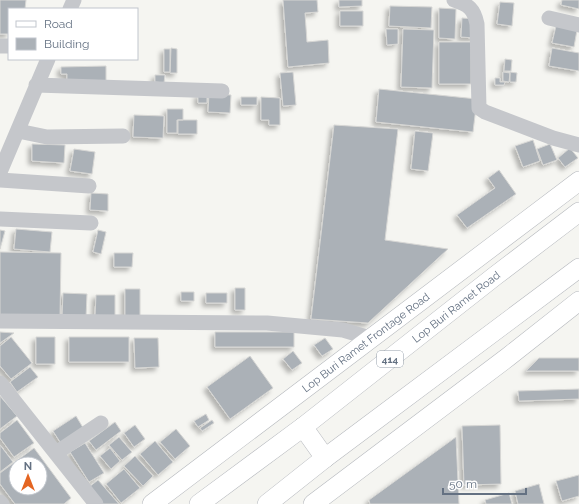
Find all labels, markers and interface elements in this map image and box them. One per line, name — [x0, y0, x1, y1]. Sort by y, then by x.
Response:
legend — [8, 8, 138, 60]
text: Road — [44, 17, 73, 31]
text: Building — [44, 37, 90, 51]
street label: Lop Buri Ramet Road — [410, 268, 502, 345]
street label: Lop Buri Ramet Frontage Road — [299, 290, 432, 395]
road number: 414 — [377, 351, 403, 367]
north arrow — [8, 456, 48, 496]
text: N — [24, 460, 32, 473]
scale bar — [443, 470, 526, 496]
text: 50 m — [449, 477, 477, 491]

